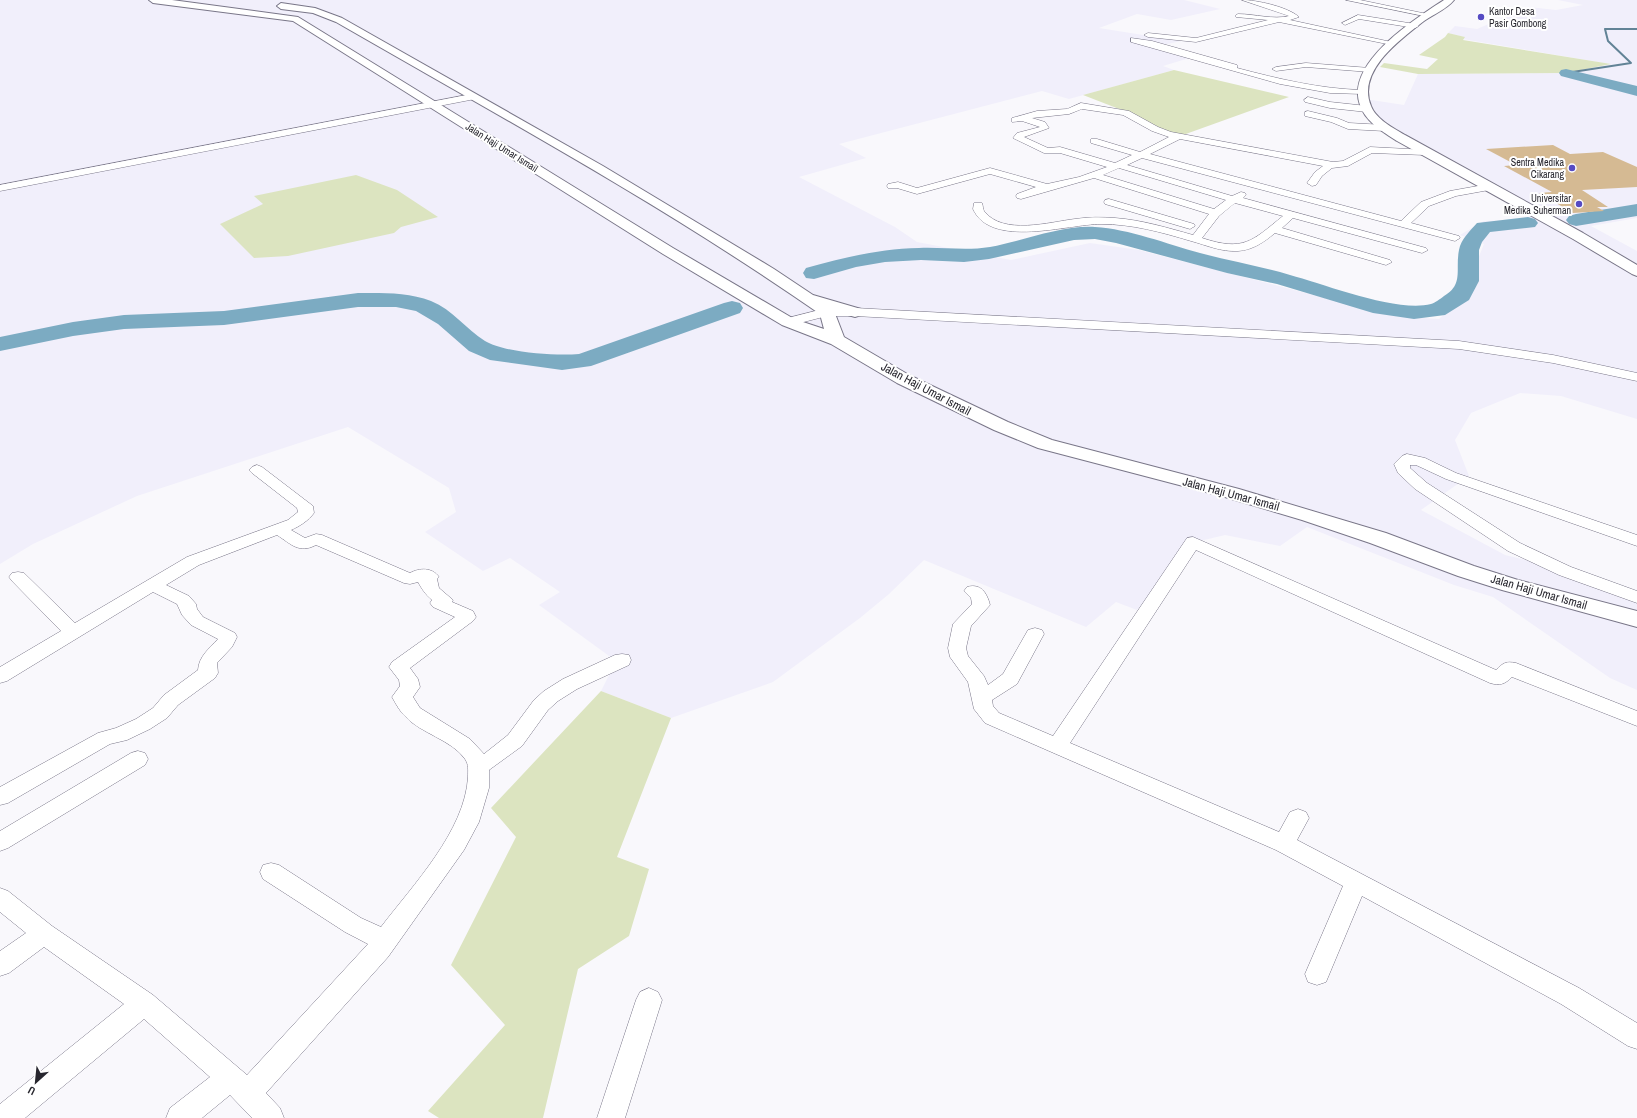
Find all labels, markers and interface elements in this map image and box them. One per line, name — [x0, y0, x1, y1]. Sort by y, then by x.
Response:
place label: Kantor Desa Pasir Gombong — [1489, 5, 1547, 30]
marker: Kantor Desa Pasir Gombong — [1476, 12, 1486, 22]
street label: Jalan Haji Umar Ismail — [463, 120, 540, 175]
place label: Sentra Medika Cikarang — [1511, 156, 1564, 181]
marker: Sentra Medika Cikarang — [1567, 163, 1577, 173]
place label: Universitar Medika Suherman — [1504, 192, 1571, 217]
marker: Universitar Medika Suherman — [1574, 199, 1584, 209]
street label: Jalan Haji Umar Ismail — [878, 359, 974, 419]
street label: Jalan Haji Umar Ismail — [1181, 473, 1281, 515]
street label: Jalan Haji Umar Ismail — [1489, 571, 1589, 613]
north arrow — [16, 1062, 56, 1102]
text: U — [25, 1083, 38, 1099]

